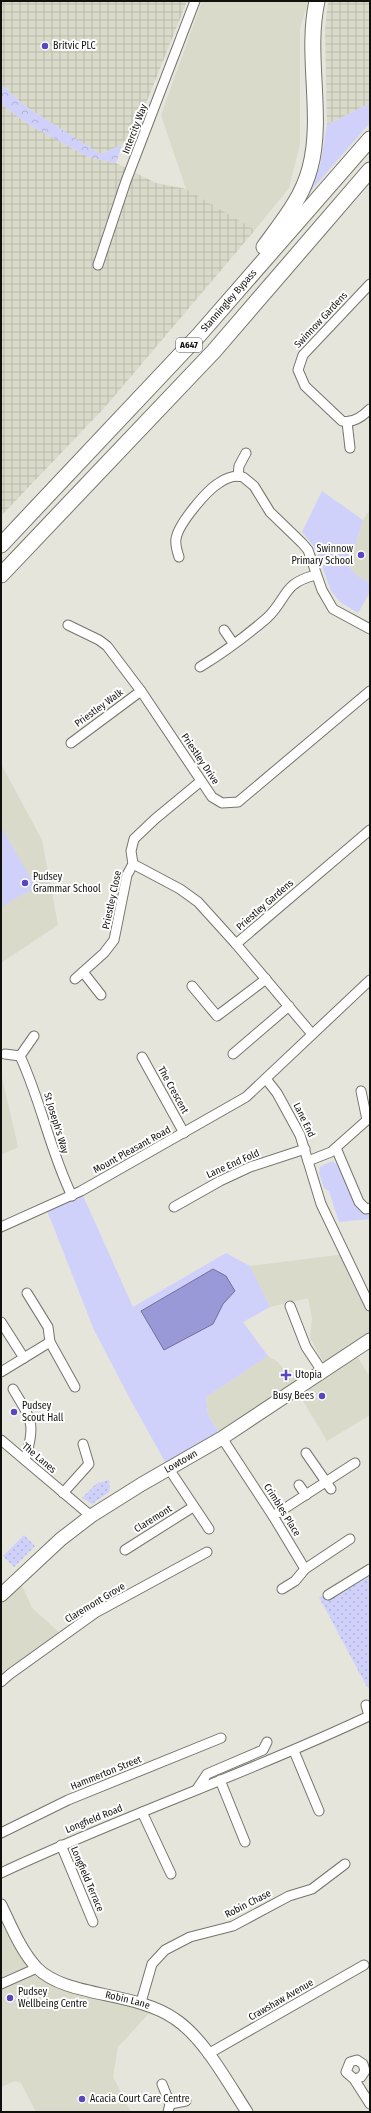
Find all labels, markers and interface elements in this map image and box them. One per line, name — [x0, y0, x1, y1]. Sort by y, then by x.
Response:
place label: Britvic PLC — [53, 40, 96, 52]
marker: Britvic PLC — [40, 41, 50, 51]
street label: Intercity Way — [120, 102, 150, 156]
street label: Stanningley Bypass — [198, 267, 259, 335]
street label: Swinnow Gardens — [292, 289, 350, 351]
road number: A647 — [176, 338, 202, 352]
place label: Swinnow Primary School — [291, 543, 353, 567]
marker: Swinnow Primary School — [356, 550, 366, 560]
street label: Priestley Walk — [72, 686, 126, 730]
street label: Priestley Drive — [179, 731, 221, 787]
street label: Priestley Close — [100, 869, 124, 930]
place label: Pudsey Grammar School — [33, 871, 101, 895]
street label: Priestley Gardens — [234, 877, 296, 933]
marker: Pudsey Grammar School — [20, 878, 30, 888]
street label: The Crescent — [155, 1064, 191, 1116]
street label: St Joseph's Way — [41, 1091, 71, 1155]
street label: Lane End — [290, 1101, 318, 1139]
street label: Mount Pleasant Road — [91, 1124, 173, 1176]
street label: Lane End Fold — [205, 1147, 261, 1181]
marker: Utopia — [280, 1369, 292, 1381]
place label: Utopia — [295, 1369, 322, 1381]
place label: Busy Bees — [273, 1390, 314, 1402]
marker: Busy Bees — [317, 1391, 327, 1401]
place label: Pudsey Scout Hall — [22, 1400, 64, 1424]
marker: Pudsey Scout Hall — [9, 1407, 19, 1417]
street label: The Lanes — [19, 1440, 59, 1476]
street label: Lowtown — [162, 1447, 200, 1476]
street label: Crimbles Place — [261, 1481, 303, 1539]
street label: Claremont — [132, 1502, 175, 1535]
street label: Claremont Grove — [63, 1580, 127, 1626]
street label: Hammerton Street — [69, 1753, 144, 1793]
street label: Longfield Road — [64, 1802, 124, 1836]
street label: Longfield Terrace — [68, 1845, 106, 1913]
street label: Robin Chase — [223, 1887, 273, 1921]
street label: Crawshaw Avenue — [246, 1977, 316, 2023]
place label: Pudsey Wellbeing Centre — [18, 1986, 87, 2010]
street label: Robin Lane — [104, 1989, 152, 2012]
marker: Pudsey Wellbeing Centre — [5, 1993, 15, 2003]
place label: Acacia Court Care Centre — [90, 2093, 190, 2105]
marker: Acacia Court Care Centre — [77, 2094, 87, 2104]

